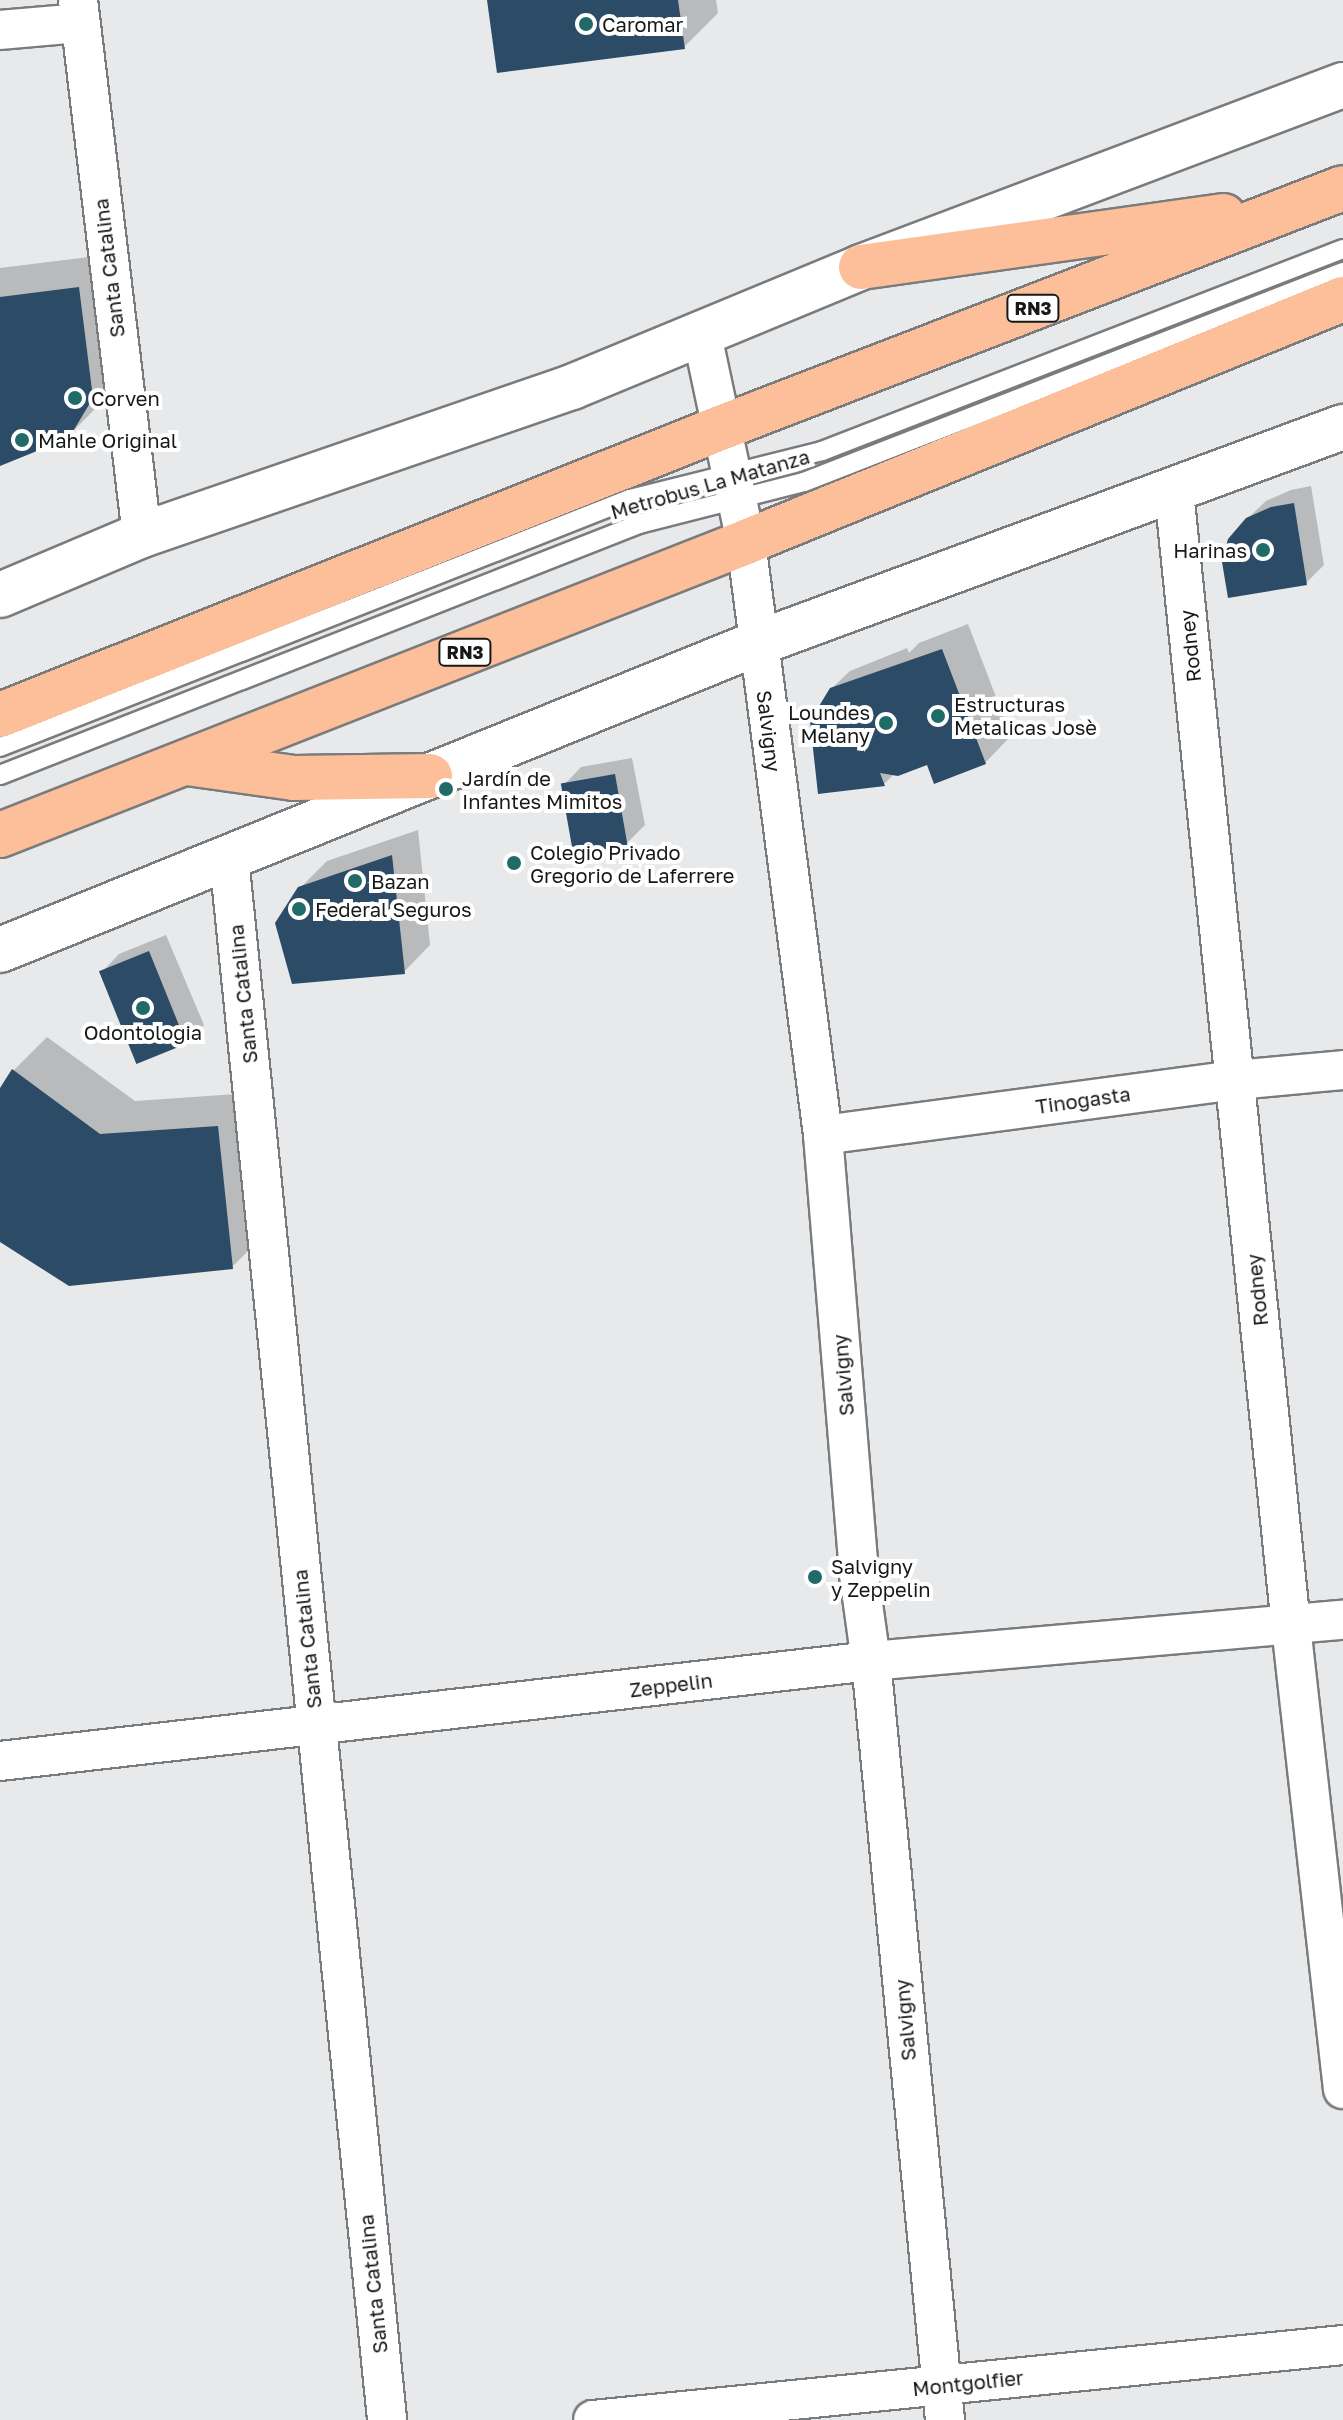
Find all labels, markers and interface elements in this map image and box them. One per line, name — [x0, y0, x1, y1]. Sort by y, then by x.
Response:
place label: Caromar — [602, 12, 683, 36]
marker: Caromar — [577, 15, 595, 33]
street label: Santa Catalina — [89, 197, 129, 339]
road number: RN3 — [1005, 294, 1061, 322]
place label: Corven — [91, 386, 160, 410]
marker: Corven — [66, 389, 84, 407]
place label: Mahle Original — [38, 428, 177, 452]
marker: Mahle Original — [13, 431, 31, 449]
street label: Metrobus La Matanza — [608, 444, 812, 524]
place label: Harinas — [1173, 538, 1247, 562]
marker: Harinas — [1254, 541, 1272, 559]
street label: Rodney — [1174, 609, 1206, 683]
road number: RN3 — [437, 638, 493, 666]
street label: Salvigny — [752, 689, 786, 773]
place label: Estructuras Metalicas Josè — [954, 692, 1097, 739]
place label: Loundes Melany — [788, 700, 870, 747]
marker: Estructuras Metalicas Josè — [929, 707, 947, 725]
marker: Loundes Melany — [877, 714, 895, 732]
place label: Jardín de Infantes Mimitos — [462, 766, 622, 813]
marker: Jardín de Infantes Mimitos — [437, 780, 455, 798]
place label: Colegio Privado Gregorio de Laferrere — [530, 840, 734, 887]
marker: Colegio Privado Gregorio de Laferrere — [505, 854, 523, 872]
place label: Bazan — [371, 869, 429, 893]
marker: Bazan — [346, 872, 364, 890]
place label: Federal Seguros — [315, 897, 471, 921]
marker: Federal Seguros — [290, 900, 308, 918]
street label: Santa Catalina — [224, 923, 262, 1065]
marker: Odontologia — [134, 999, 152, 1017]
place label: Odontologia — [84, 1020, 202, 1044]
street label: Tinogasta — [1034, 1081, 1132, 1119]
street label: Rodney — [1241, 1253, 1273, 1327]
street label: Salvigny — [827, 1333, 859, 1417]
place label: Salvigny y Zeppelin — [831, 1554, 931, 1601]
street label: Santa Catalina — [288, 1568, 326, 1710]
marker: Salvigny y Zeppelin — [806, 1568, 824, 1586]
street label: Zeppelin — [628, 1668, 714, 1702]
street label: Salvigny — [889, 1978, 921, 2062]
street label: Santa Catalina — [354, 2213, 392, 2355]
street label: Montgolfier — [911, 2365, 1025, 2401]

